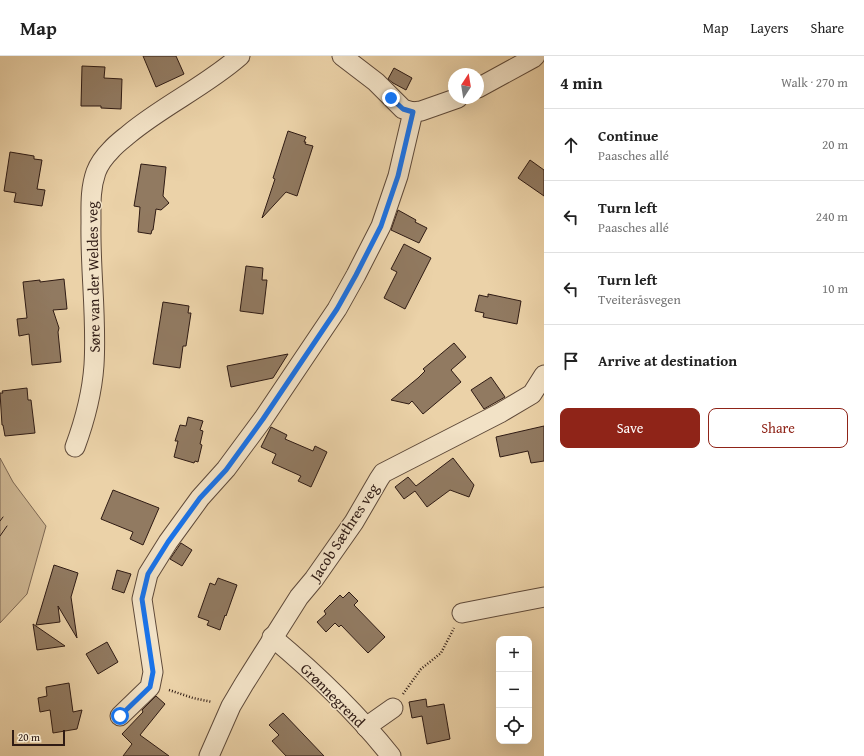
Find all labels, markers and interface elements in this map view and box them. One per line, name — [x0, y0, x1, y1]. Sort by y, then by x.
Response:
text: Map — [20, 14, 57, 42]
text: Map — [703, 18, 729, 38]
text: Layers — [751, 18, 789, 38]
text: Share — [811, 18, 844, 38]
north arrow — [448, 68, 484, 104]
text: 4 min — [560, 70, 602, 95]
text: Walk · 270 m — [781, 73, 848, 92]
route end — [382, 89, 400, 107]
text: Continue — [598, 125, 659, 146]
icon: ahead — [560, 134, 582, 156]
text: 20 m — [822, 135, 848, 154]
text: Paasches allé — [598, 146, 669, 165]
text: Turn left — [598, 197, 657, 218]
street label: Søre van der Weldes veg — [81, 201, 105, 353]
icon: left — [560, 206, 582, 228]
text: 240 m — [816, 207, 848, 226]
text: Paasches allé — [598, 218, 669, 237]
text: Turn left — [598, 269, 657, 290]
icon: left — [560, 278, 582, 300]
text: 10 m — [822, 279, 848, 298]
text: Tveiteråsvegen — [598, 290, 681, 309]
icon: arrive — [560, 350, 582, 372]
text: Arrive at destination — [598, 350, 737, 371]
button: Save — [560, 408, 700, 448]
button: Share — [708, 408, 848, 448]
street label: Jacob Sæthres veg — [303, 479, 384, 587]
map controls — [496, 636, 532, 744]
button: + — [496, 636, 532, 672]
street label: Grønnegrend — [296, 658, 370, 732]
button: − — [496, 672, 532, 708]
route start — [111, 707, 129, 725]
button: locate — [496, 708, 532, 744]
scale bar — [12, 728, 65, 747]
text: 20 m — [18, 729, 40, 745]

